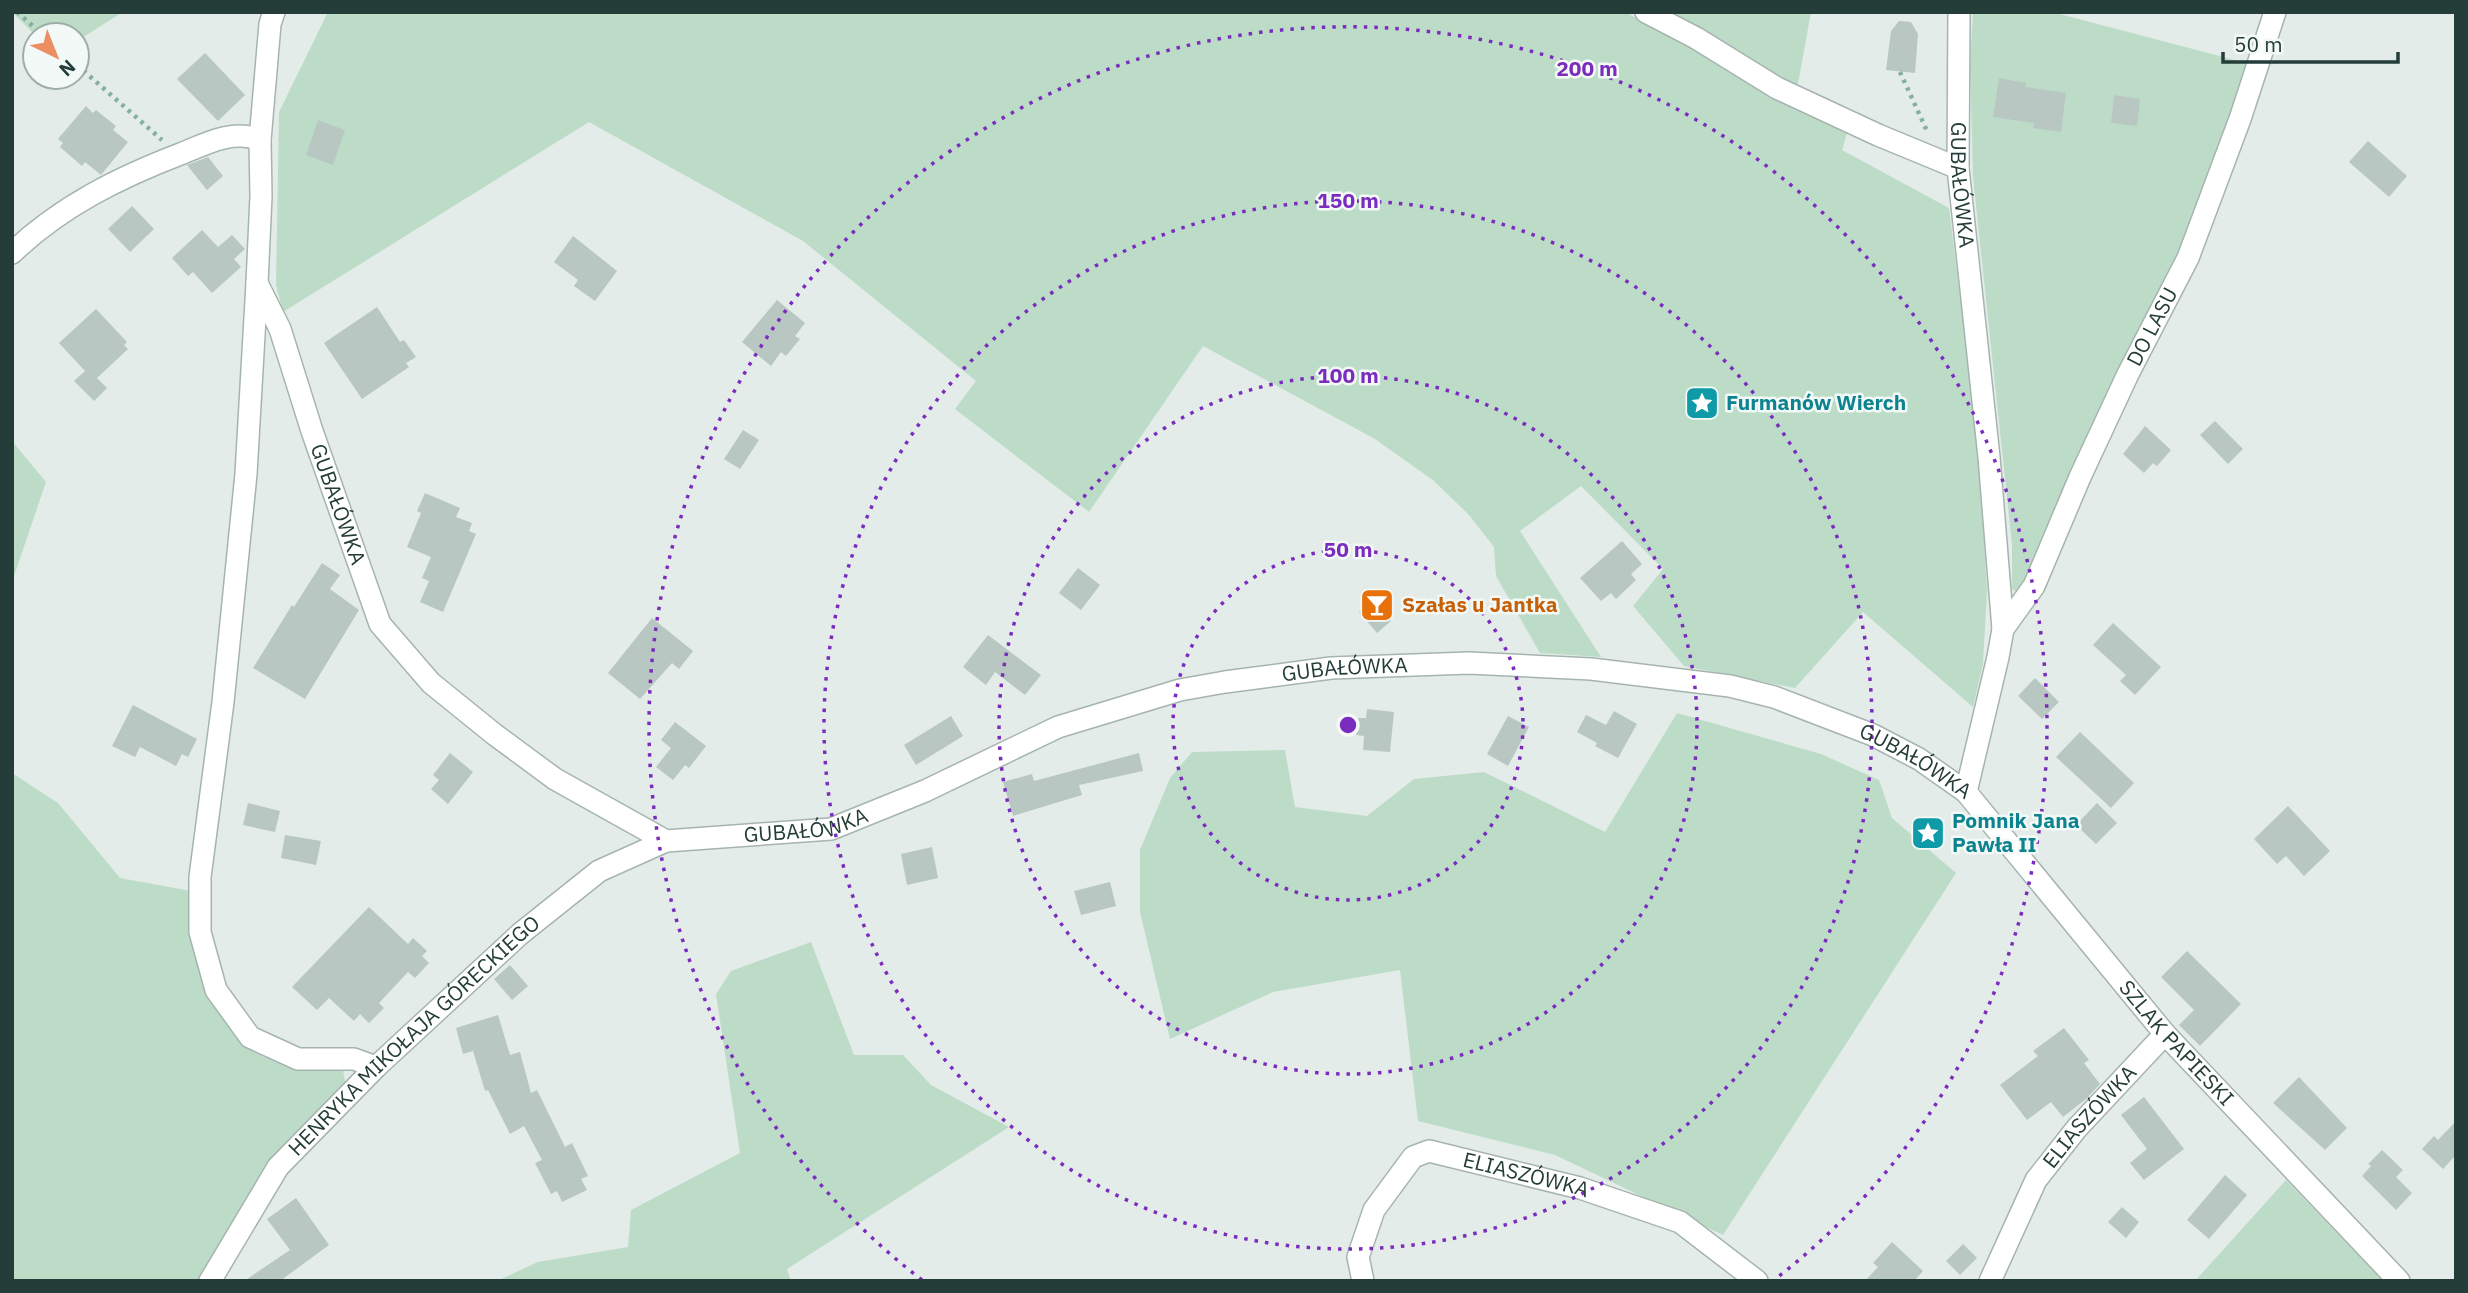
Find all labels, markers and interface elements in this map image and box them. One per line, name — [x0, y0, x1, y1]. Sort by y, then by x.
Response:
north arrow — [21, 21, 91, 91]
scale bar — [2223, 21, 2398, 65]
text: 50 m — [2234, 30, 2283, 58]
text: 200 m — [1556, 54, 1618, 82]
text: N — [54, 55, 81, 82]
street label: GUBAŁÓWKA — [1945, 122, 1981, 249]
text: 150 m — [1317, 186, 1379, 214]
street label: DO LASU — [2120, 282, 2183, 371]
text: 100 m — [1317, 361, 1379, 389]
place icon: Furmanów Wierch — [1683, 384, 1721, 422]
place label: Furmanów Wierch — [1726, 388, 1906, 416]
street label: GUBAŁÓWKA — [305, 440, 373, 568]
text: 50 m — [1324, 535, 1372, 563]
bar icon: Szałas u Jantka — [1358, 586, 1396, 624]
place label: Szałas u Jantka — [1402, 590, 1558, 618]
street label: GUBAŁÓWKA — [1280, 650, 1408, 687]
centre of rings — [1336, 713, 1360, 737]
street label: GUBAŁÓWKA — [1856, 716, 1978, 805]
street label: GUBAŁÓWKA — [743, 801, 872, 848]
place label: Pomnik Jana Pawła II — [1952, 806, 2080, 858]
place icon: Pomnik Jana Pawła II — [1909, 814, 1947, 852]
street label: HENRYKA MIKOŁAJA GÓRECKIEGO — [282, 909, 545, 1161]
street label: SZLAK PAPIESKI — [2113, 974, 2241, 1111]
street label: ELIASZÓWKA — [2036, 1058, 2142, 1174]
street label: ELIASZÓWKA — [1460, 1145, 1593, 1203]

